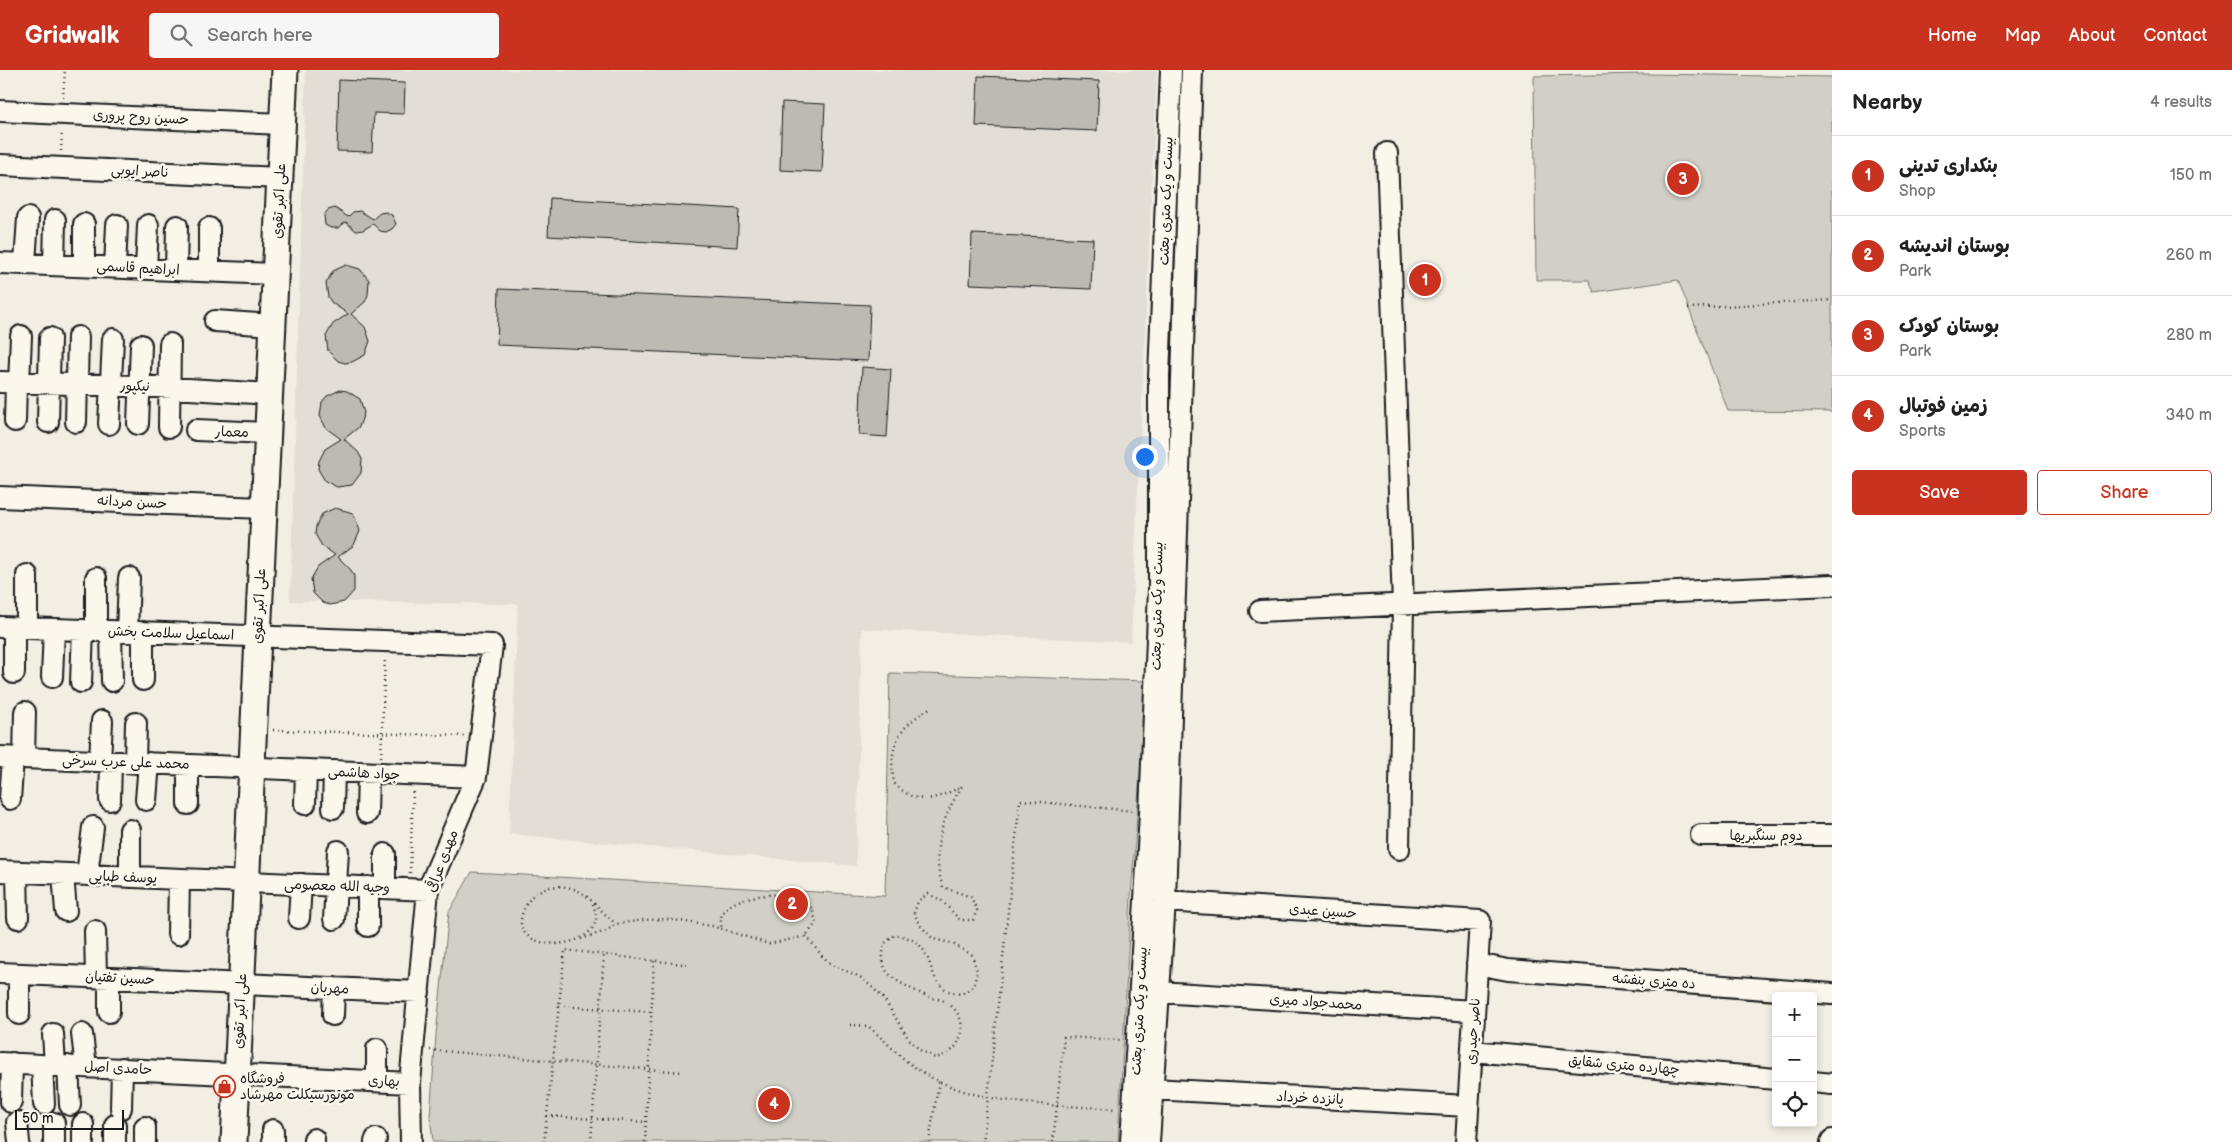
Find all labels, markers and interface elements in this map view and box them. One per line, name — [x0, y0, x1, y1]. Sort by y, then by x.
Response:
search box — [149, 13, 499, 58]
text: Gridwalk — [25, 21, 119, 50]
icon: search — [167, 21, 195, 49]
text: Search here — [207, 24, 312, 47]
text: Home — [1928, 25, 1977, 46]
text: Map — [2005, 25, 2041, 46]
text: About — [2069, 25, 2116, 46]
text: Contact — [2144, 25, 2207, 46]
text: Nearby — [1852, 90, 1922, 115]
text: 4 results — [2150, 93, 2212, 112]
street label: حسین روح پروری — [92, 106, 190, 129]
street label: بیست و یک متری بعثت — [1155, 136, 1177, 266]
text: بنکداری تدینی — [1899, 155, 1998, 178]
pin: 3 — [1667, 160, 1699, 198]
street label: ناصر ایوبی — [111, 161, 169, 181]
street label: علی اکبر تقوی — [269, 163, 289, 239]
text: 1 — [1865, 166, 1871, 185]
text: 150 m — [2170, 166, 2212, 185]
text: Shop — [1899, 182, 1936, 201]
text: بوستان اندیشه — [1899, 235, 2010, 258]
text: 2 — [1863, 246, 1873, 265]
text: 260 m — [2166, 246, 2212, 265]
street label: ابراهیم قاسمی — [96, 257, 180, 281]
pin: 1 — [1409, 261, 1441, 299]
text: Park — [1899, 262, 1931, 281]
text: بوستان کودک — [1899, 315, 1999, 338]
text: 3 — [1863, 326, 1873, 345]
text: 280 m — [2166, 326, 2212, 345]
text: Park — [1899, 342, 1931, 361]
street label: نیکپور — [119, 377, 150, 396]
text: زمین فوتبال — [1899, 395, 1988, 418]
text: 4 — [1863, 406, 1873, 425]
text: 340 m — [2165, 406, 2212, 425]
text: Sports — [1899, 422, 1946, 441]
street label: معمار — [214, 423, 249, 441]
your location — [1132, 444, 1158, 470]
button: Save — [1852, 470, 2027, 515]
button: Share — [2037, 470, 2212, 515]
street label: حسن مردانه — [96, 492, 168, 512]
street label: بیست و یک متری بعثت — [1147, 541, 1167, 671]
street label: علی اکبر تقوی — [249, 568, 269, 644]
street label: اسماعیل سلامت بخش — [108, 622, 234, 644]
street label: محمد علی عرب سرخی — [62, 751, 190, 773]
street label: جواد هاشمی — [327, 763, 401, 783]
street label: مهدی عراقی — [422, 827, 462, 895]
street label: دوم سنگبریها — [1729, 827, 1803, 846]
street label: یوسف طبایی — [88, 867, 158, 887]
street label: وجیه الله معصومی — [284, 876, 390, 896]
pin: 2 — [776, 885, 808, 923]
street label: حسین عبدی — [1289, 900, 1357, 922]
street label: بیست و یک متری بعثت — [1127, 946, 1151, 1076]
street label: حسین تفتیان — [85, 968, 155, 988]
street label: ده متری بنفشه — [1612, 970, 1696, 992]
street label: علی اکبر تقوی — [230, 973, 250, 1049]
street label: مهربان — [310, 979, 350, 997]
street label: محمدجواد میری — [1269, 990, 1363, 1014]
map controls — [1772, 992, 1817, 1127]
button: + — [1772, 992, 1817, 1037]
street label: ناصر حیدری — [1462, 997, 1484, 1065]
button: − — [1772, 1037, 1817, 1082]
street label: چهارده متری شقایق — [1567, 1052, 1680, 1079]
street label: حامدی اصل — [84, 1058, 152, 1078]
place label: فروشگاه موتورسیکلت مهرشاد — [240, 1070, 355, 1103]
street label: بهاری — [368, 1072, 400, 1090]
shop icon: فروشگاه موتورسیکلت مهرشاد — [212, 1074, 236, 1098]
button: locate — [1772, 1082, 1817, 1127]
pin: 4 — [758, 1085, 790, 1123]
street label: پانزده خرداد — [1276, 1088, 1344, 1109]
scale bar — [15, 1107, 124, 1130]
text: 50 m — [22, 1110, 54, 1127]

